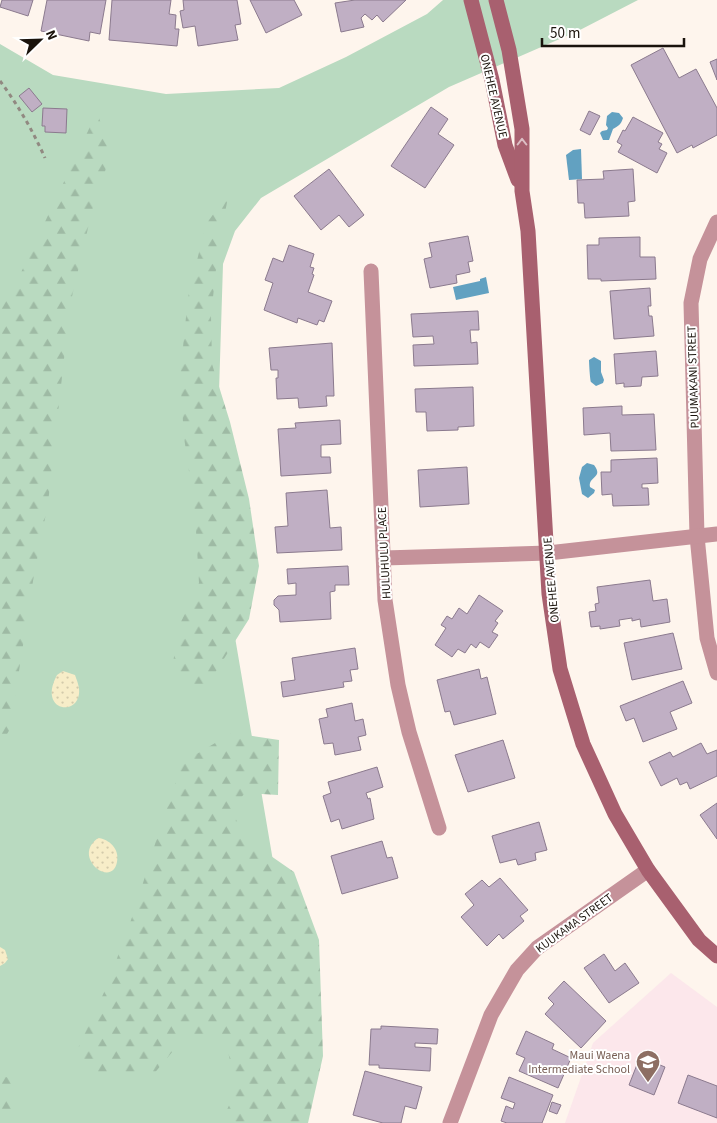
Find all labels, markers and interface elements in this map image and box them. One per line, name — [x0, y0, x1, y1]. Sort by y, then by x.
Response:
north arrow — [15, 15, 65, 65]
scale bar — [542, 15, 684, 47]
text: 50 m — [550, 23, 580, 44]
text: N — [40, 27, 62, 44]
street label: ONEHEE AVENUE — [476, 52, 511, 140]
one-way arrow — [517, 138, 527, 146]
street label: PUUMAKANI STREET — [683, 325, 704, 429]
street label: HULUHULU PLACE — [374, 506, 395, 599]
street label: ONEHEE AVENUE — [539, 537, 564, 623]
street label: KUUKAMA STREET — [532, 889, 617, 957]
place label: Maui Waena Intermediate School — [528, 1047, 630, 1078]
school or university icon: Maui Waena Intermediate School — [635, 1049, 661, 1083]

